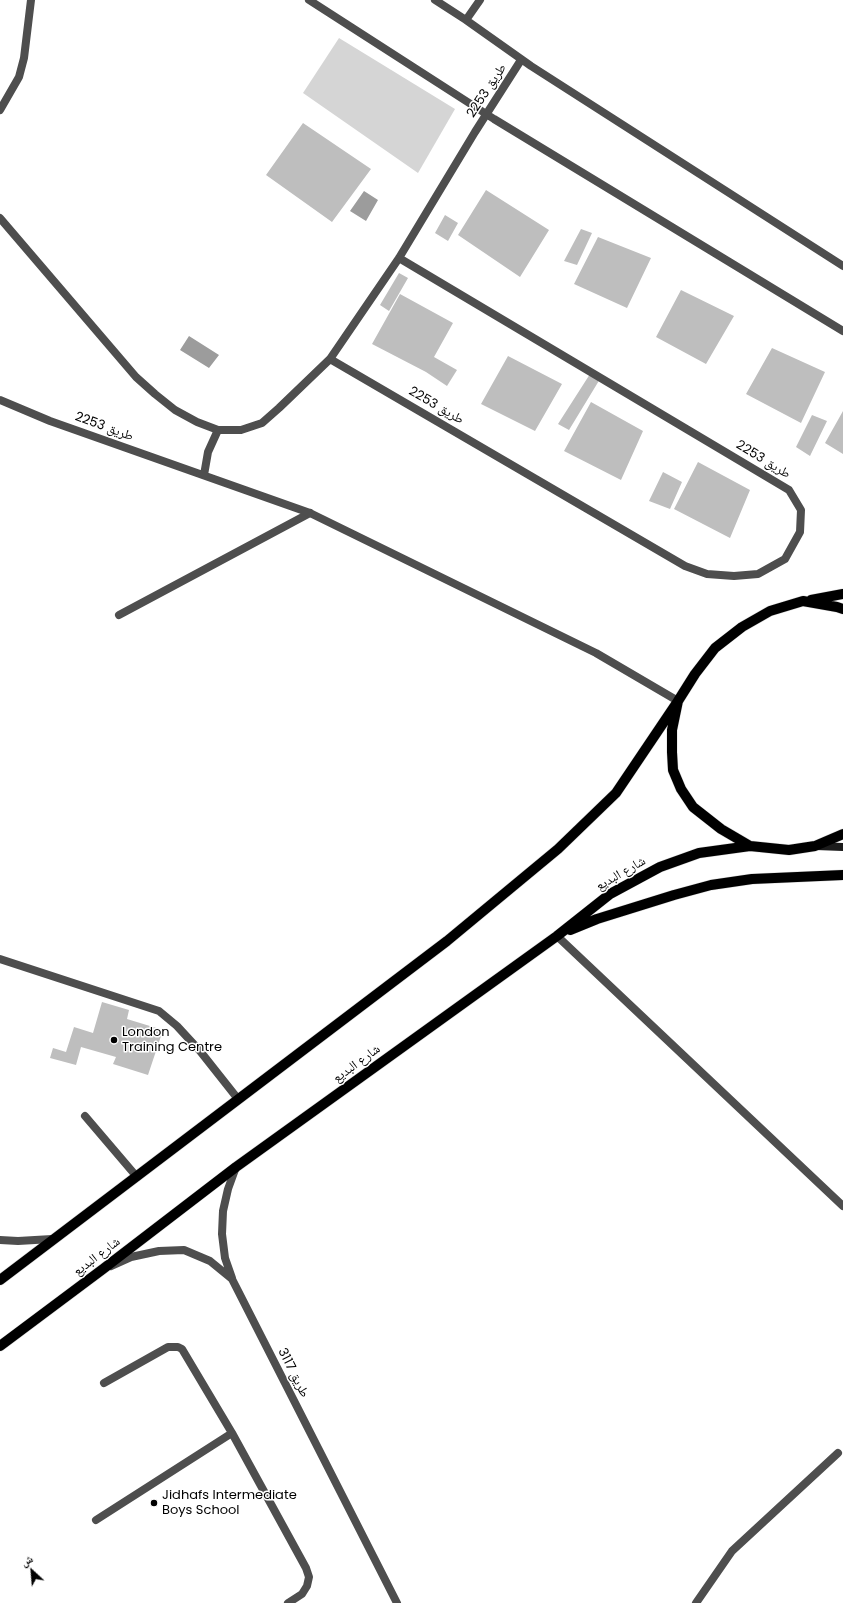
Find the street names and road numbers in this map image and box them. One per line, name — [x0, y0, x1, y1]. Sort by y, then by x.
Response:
street label: طريق 2253 — [464, 61, 510, 121]
street label: طريق 2253 — [406, 384, 466, 428]
street label: طريق 2253 — [73, 409, 135, 445]
street label: طريق 2253 — [733, 438, 793, 482]
street label: شارع البديع — [593, 854, 649, 894]
street label: شارع البديع — [330, 1042, 384, 1086]
street label: شارع البديع — [70, 1234, 124, 1280]
street label: طريق 3117 — [274, 1346, 312, 1400]

